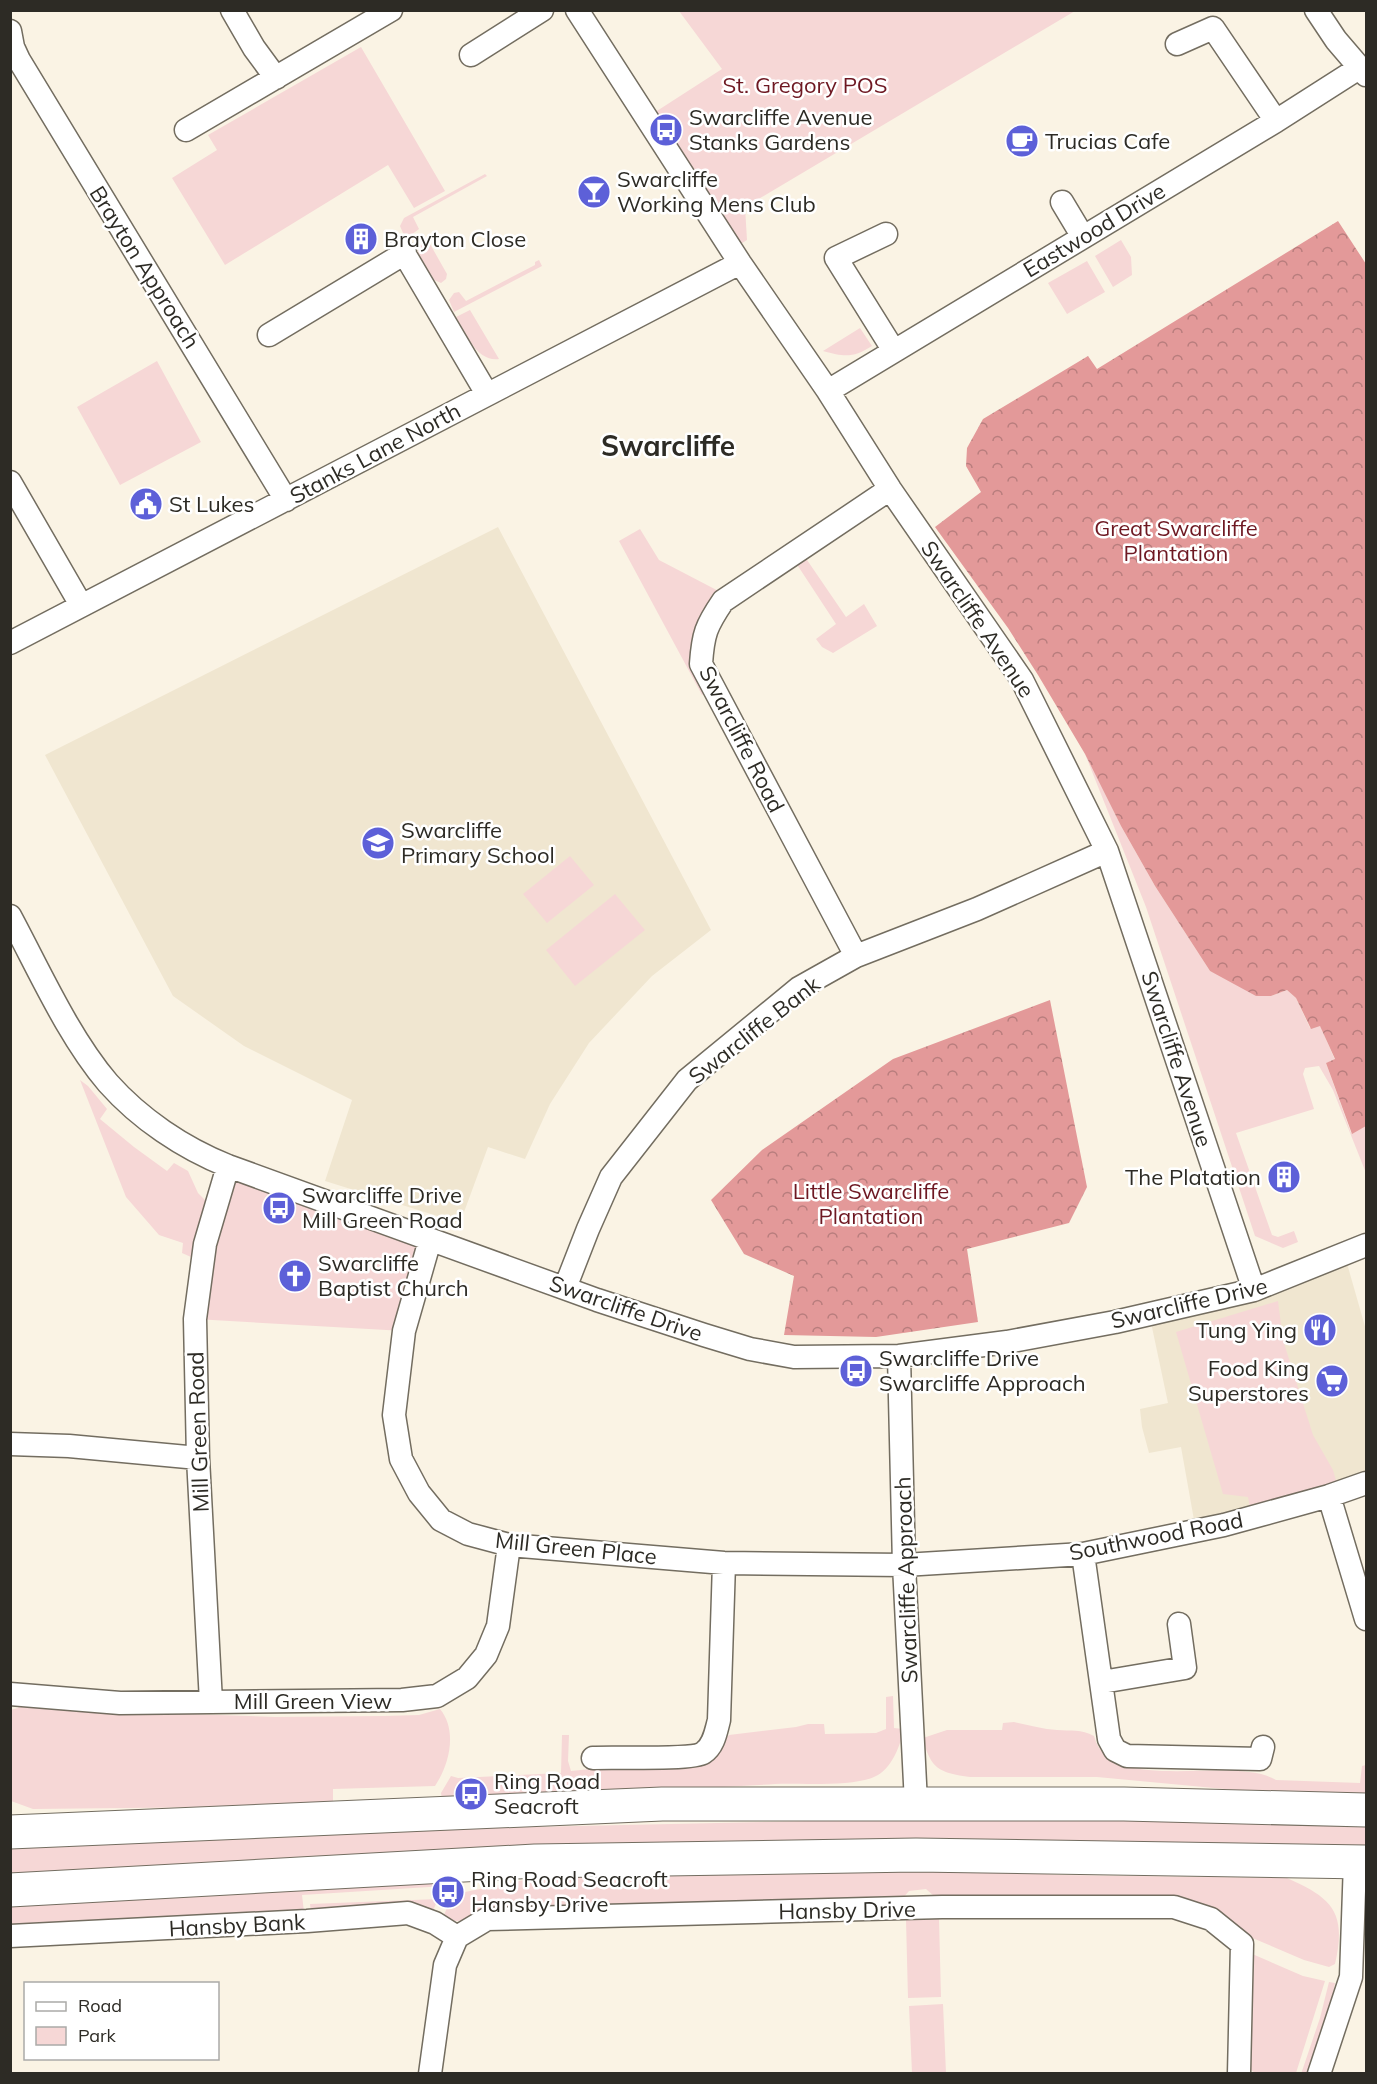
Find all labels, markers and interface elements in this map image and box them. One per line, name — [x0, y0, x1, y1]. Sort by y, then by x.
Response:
park label: St. Gregory POS — [722, 71, 888, 99]
place label: Swarcliffe Avenue Stanks Gardens — [689, 103, 872, 156]
bus stop icon: Swarcliffe Avenue Stanks Gardens — [648, 112, 684, 148]
cafe icon: Trucias Cafe — [1004, 123, 1040, 159]
place label: Trucias Cafe — [1045, 127, 1170, 155]
place label: Swarcliffe Working Mens Club — [617, 165, 816, 218]
bar icon: Swarcliffe Working Mens Club — [576, 174, 612, 210]
street label: Eastwood Drive — [1018, 177, 1170, 283]
street label: Brayton Approach — [84, 180, 206, 354]
building icon: Brayton Close — [343, 221, 379, 257]
place label: Brayton Close — [384, 225, 526, 253]
street label: Stanks Lane North — [285, 396, 465, 510]
district label: Swarcliffe — [601, 428, 735, 463]
public building icon: St Lukes — [128, 486, 164, 522]
place label: St Lukes — [169, 490, 255, 518]
park label: Great Swarcliffe Plantation — [1094, 514, 1258, 567]
street label: Swarcliffe Avenue — [915, 535, 1041, 703]
street label: Swarcliffe Road — [693, 661, 791, 817]
place label: Swarcliffe Primary School — [401, 816, 555, 869]
school or university icon: Swarcliffe Primary School — [360, 825, 396, 861]
street label: Swarcliffe Avenue — [1135, 967, 1219, 1151]
street label: Swarcliffe Bank — [683, 970, 826, 1090]
building icon: The Platation — [1266, 1159, 1302, 1195]
place label: The Platation — [1125, 1163, 1261, 1191]
park label: Little Swarcliffe Plantation — [793, 1177, 949, 1230]
place label: Swarcliffe Drive Mill Green Road — [302, 1181, 463, 1234]
bus stop icon: Swarcliffe Drive Mill Green Road — [261, 1190, 297, 1226]
place label: Swarcliffe Baptist Church — [318, 1249, 469, 1302]
church icon: Swarcliffe Baptist Church — [277, 1258, 313, 1294]
street label: Swarcliffe Drive — [546, 1269, 706, 1347]
street label: Swarcliffe Drive — [1108, 1271, 1270, 1335]
restaurant icon: Tung Ying — [1302, 1312, 1338, 1348]
place label: Tung Ying — [1196, 1316, 1297, 1344]
place label: Swarcliffe Drive Swarcliffe Approach — [879, 1344, 1086, 1397]
street label: Mill Green Road — [181, 1351, 215, 1513]
bus stop icon: Swarcliffe Drive Swarcliffe Approach — [838, 1353, 874, 1389]
place label: Food King Superstores — [1188, 1354, 1309, 1407]
supermarket icon: Food King Superstores — [1314, 1363, 1350, 1399]
street label: Swarcliffe Approach — [888, 1476, 924, 1684]
street label: Southwood Road — [1067, 1505, 1245, 1567]
street label: Mill Green Place — [494, 1526, 658, 1570]
street label: Mill Green View — [234, 1687, 392, 1715]
place label: Ring Road Seacroft — [494, 1767, 600, 1820]
bus stop icon: Ring Road Seacroft — [453, 1776, 489, 1812]
place label: Ring Road Seacroft Hansby Drive — [471, 1865, 668, 1918]
bus stop icon: Ring Road Seacroft Hansby Drive — [430, 1874, 466, 1910]
street label: Hansby Drive — [778, 1895, 916, 1925]
street label: Hansby Bank — [168, 1907, 307, 1943]
legend — [24, 1982, 219, 2060]
text: Road — [78, 1994, 122, 2017]
text: Park — [78, 2024, 117, 2047]

